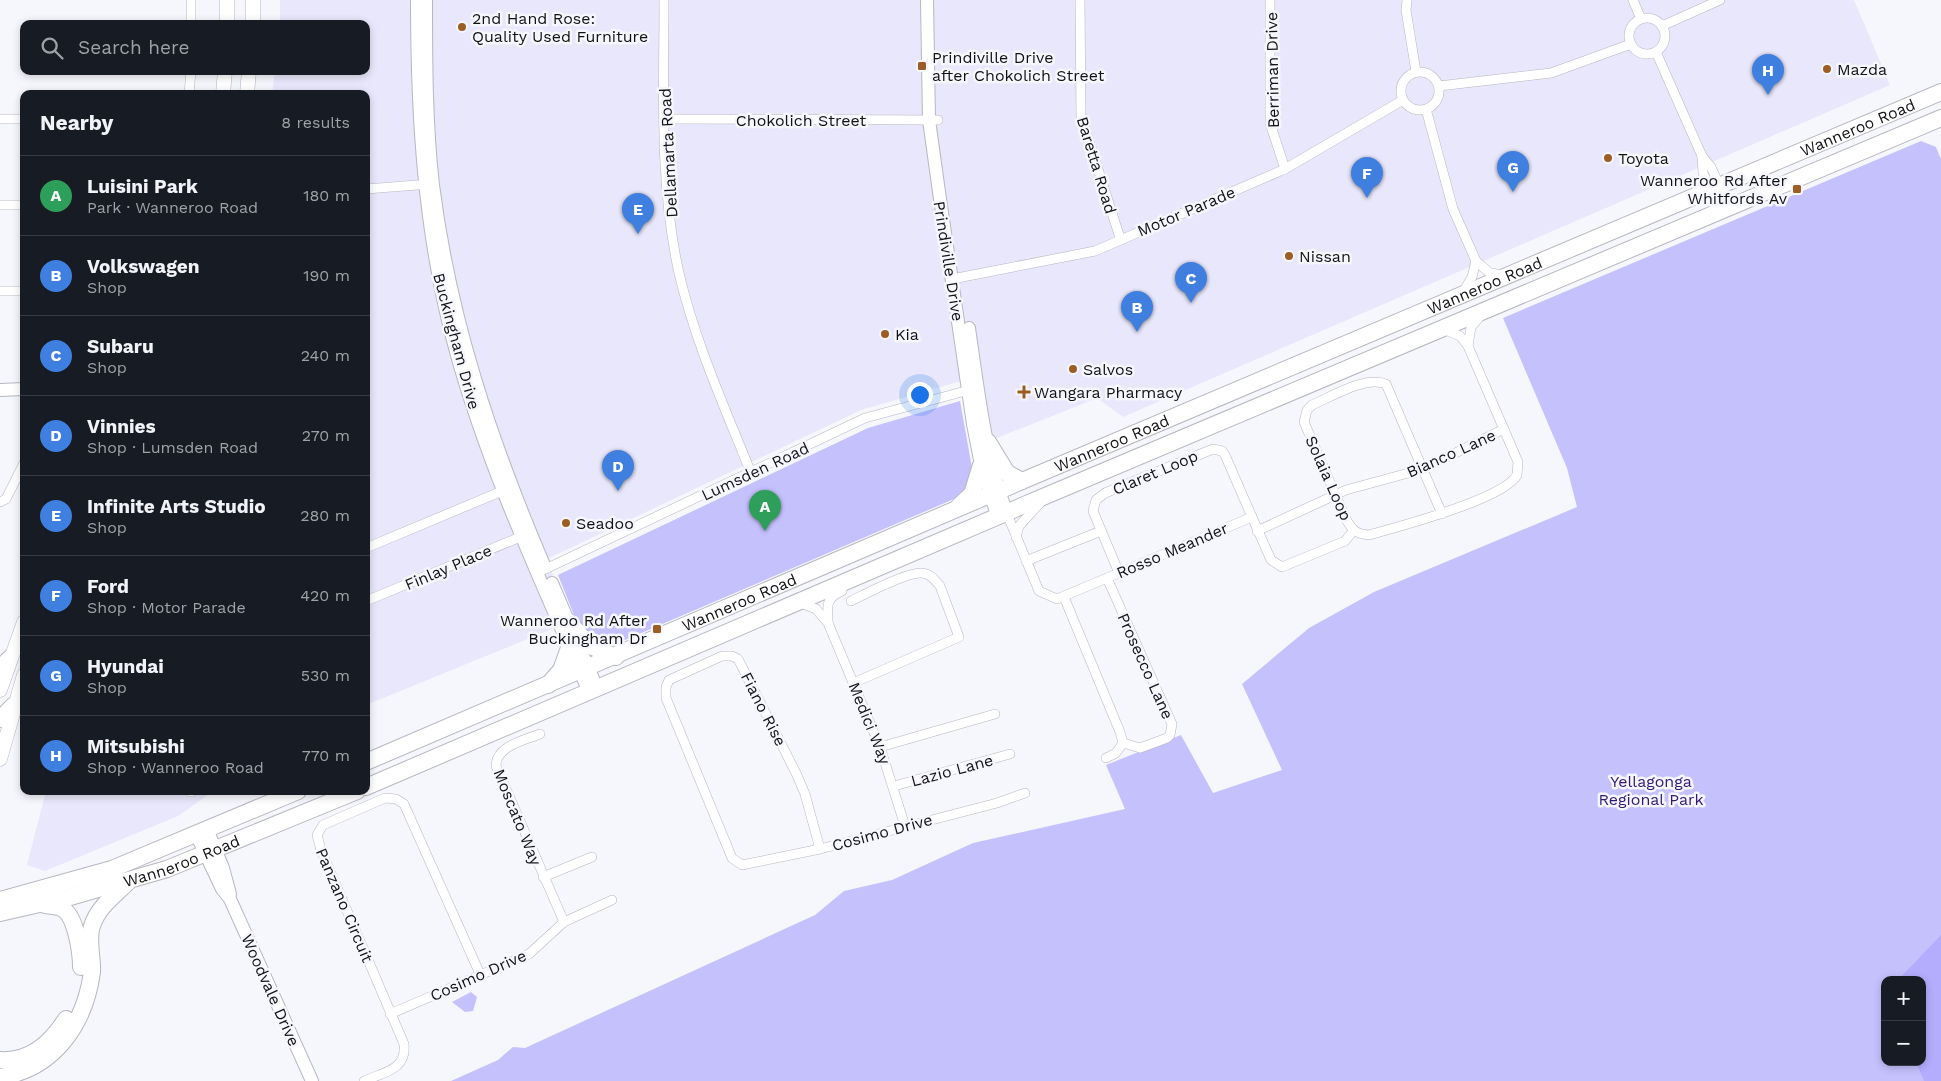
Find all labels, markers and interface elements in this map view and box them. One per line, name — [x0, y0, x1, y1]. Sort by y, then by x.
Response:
place label: 2nd Hand Rose: Quality Used Furniture — [472, 9, 648, 46]
street label: Berriman Drive — [1262, 12, 1283, 128]
search box — [20, 20, 370, 75]
marker: 2nd Hand Rose: Quality Used Furniture — [456, 21, 468, 33]
icon: search — [38, 34, 66, 62]
text: Search here — [78, 36, 189, 59]
place label: Prindiville Drive after Chokolich Street — [932, 48, 1105, 85]
pin: H — [1752, 54, 1784, 95]
marker: Prindiville Drive after Chokolich Street — [916, 60, 928, 72]
place label: Mazda — [1837, 60, 1887, 79]
marker: Mazda — [1821, 63, 1833, 75]
street label: Dellamarta Road — [656, 88, 681, 218]
street label: Wanneroo Road — [1797, 95, 1918, 160]
text: Nearby — [40, 110, 113, 135]
street label: Chokolich Street — [736, 111, 867, 130]
text: 8 results — [281, 113, 350, 132]
street label: Baretta Road — [1073, 114, 1120, 216]
place label: Toyota — [1618, 149, 1669, 168]
pin: G — [1497, 151, 1529, 192]
marker: Toyota — [1602, 152, 1614, 164]
pin: F — [1351, 157, 1383, 198]
place label: Wanneroo Rd After Whitfords Av — [1640, 171, 1788, 208]
text: Luisini Park — [87, 175, 198, 198]
street label: Motor Parade — [1134, 182, 1238, 241]
marker: Wanneroo Rd After Whitfords Av — [1791, 183, 1803, 195]
text: A — [51, 186, 61, 205]
text: 180 m — [303, 186, 350, 205]
pin: E — [622, 193, 654, 234]
text: Park · Wanneroo Road — [87, 198, 258, 217]
street label: Prindiville Drive — [930, 200, 967, 323]
place label: Nissan — [1299, 247, 1351, 266]
marker: Nissan — [1283, 250, 1295, 262]
street label: Wanneroo Road — [1425, 253, 1545, 318]
text: Volkswagen — [87, 255, 200, 278]
pin: C — [1175, 262, 1207, 303]
text: B — [51, 266, 61, 285]
text: 190 m — [303, 266, 350, 285]
street label: Buckingham Drive — [429, 271, 484, 411]
text: Shop — [87, 278, 127, 297]
pin: B — [1121, 291, 1153, 332]
place label: Kia — [895, 325, 919, 344]
marker: Kia — [879, 328, 891, 340]
text: Subaru — [87, 335, 154, 358]
text: C — [51, 346, 61, 365]
text: 240 m — [301, 346, 350, 365]
text: Shop — [87, 358, 127, 377]
place label: Salvos — [1083, 360, 1133, 379]
marker: Salvos — [1067, 363, 1079, 375]
your location — [907, 382, 933, 408]
place label: Wangara Pharmacy — [1034, 383, 1183, 402]
marker: Wangara Pharmacy — [1018, 386, 1030, 398]
street label: Wanneroo Road — [1052, 411, 1172, 476]
text: Vinnies — [87, 415, 156, 438]
street label: Bianco Lane — [1404, 425, 1499, 482]
text: D — [50, 426, 62, 445]
text: 270 m — [302, 426, 350, 445]
street label: Solaia Loop — [1301, 433, 1356, 524]
text: Shop · Lumsden Road — [87, 438, 258, 457]
street label: Lumsden Road — [698, 438, 812, 505]
street label: Claret Loop — [1110, 446, 1201, 499]
pin: D — [602, 450, 634, 491]
pin: A — [749, 490, 781, 531]
text: Infinite Arts Studio — [87, 495, 266, 518]
text: E — [51, 506, 61, 525]
text: 280 m — [300, 506, 350, 525]
place label: Seadoo — [576, 514, 634, 533]
marker: Seadoo — [560, 517, 572, 529]
text: Shop — [87, 518, 127, 537]
street label: Rosso Meander — [1114, 518, 1231, 583]
street label: Finlay Place — [402, 541, 495, 594]
street label: Wanneroo Road — [679, 570, 800, 636]
text: Ford — [87, 575, 129, 598]
text: F — [51, 586, 61, 605]
text: 420 m — [300, 586, 350, 605]
text: Shop · Motor Parade — [87, 598, 246, 617]
street label: Prosecco Lane — [1114, 610, 1177, 722]
place label: Wanneroo Rd After Buckingham Dr — [500, 611, 647, 648]
marker: Wanneroo Rd After Buckingham Dr — [651, 623, 663, 635]
text: Hyundai — [87, 655, 164, 678]
text: G — [50, 666, 62, 685]
text: 530 m — [301, 666, 350, 685]
street label: Fiano Rise — [737, 669, 790, 749]
text: Shop — [87, 678, 127, 697]
street label: Medici Way — [844, 679, 895, 768]
text: Mitsubishi — [87, 735, 185, 758]
text: H — [50, 746, 62, 765]
text: 770 m — [302, 746, 350, 765]
street label: Lazio Lane — [909, 750, 995, 791]
text: Shop · Wanneroo Road — [87, 758, 264, 777]
street label: Moscato Way — [490, 766, 546, 869]
park label: Yellagonga Regional Park — [1598, 772, 1704, 809]
street label: Cosimo Drive — [830, 810, 935, 855]
street label: Wanneroo Road — [121, 831, 243, 891]
street label: Panzano Circuit — [312, 845, 377, 966]
street label: Woodvale Drive — [237, 931, 304, 1049]
street label: Cosimo Drive — [427, 946, 529, 1005]
map controls — [1881, 976, 1926, 1066]
button: + — [1881, 976, 1926, 1021]
button: − — [1881, 1021, 1926, 1066]

